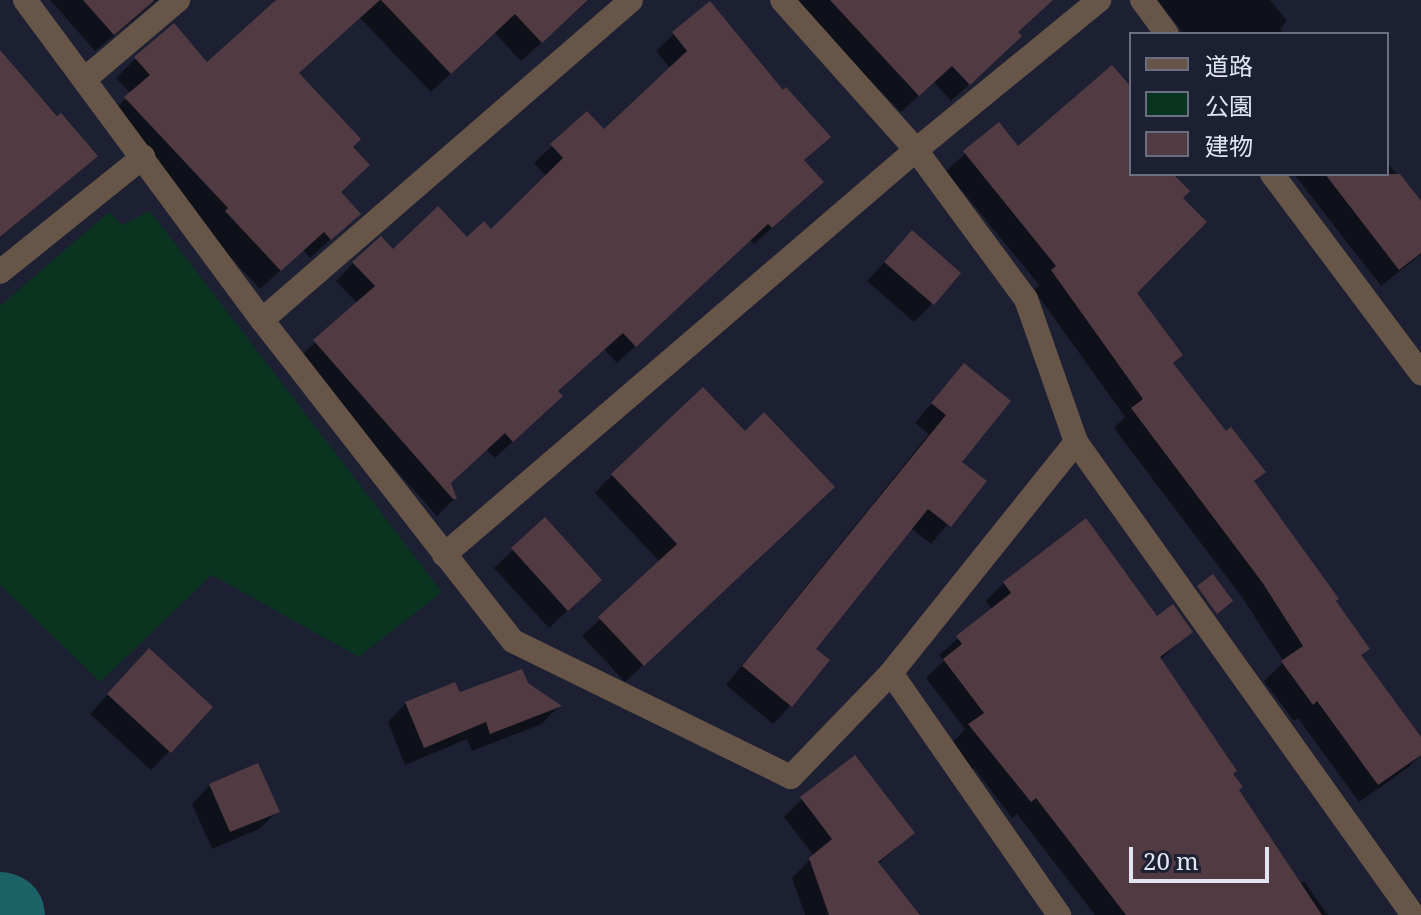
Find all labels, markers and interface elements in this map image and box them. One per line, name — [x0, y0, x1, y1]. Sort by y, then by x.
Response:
legend — [1129, 32, 1389, 176]
text: 道路 — [1205, 49, 1253, 82]
text: 公園 — [1205, 89, 1253, 122]
text: 建物 — [1205, 129, 1253, 162]
scale bar — [1133, 831, 1273, 881]
text: 20 m — [1143, 844, 1199, 877]

